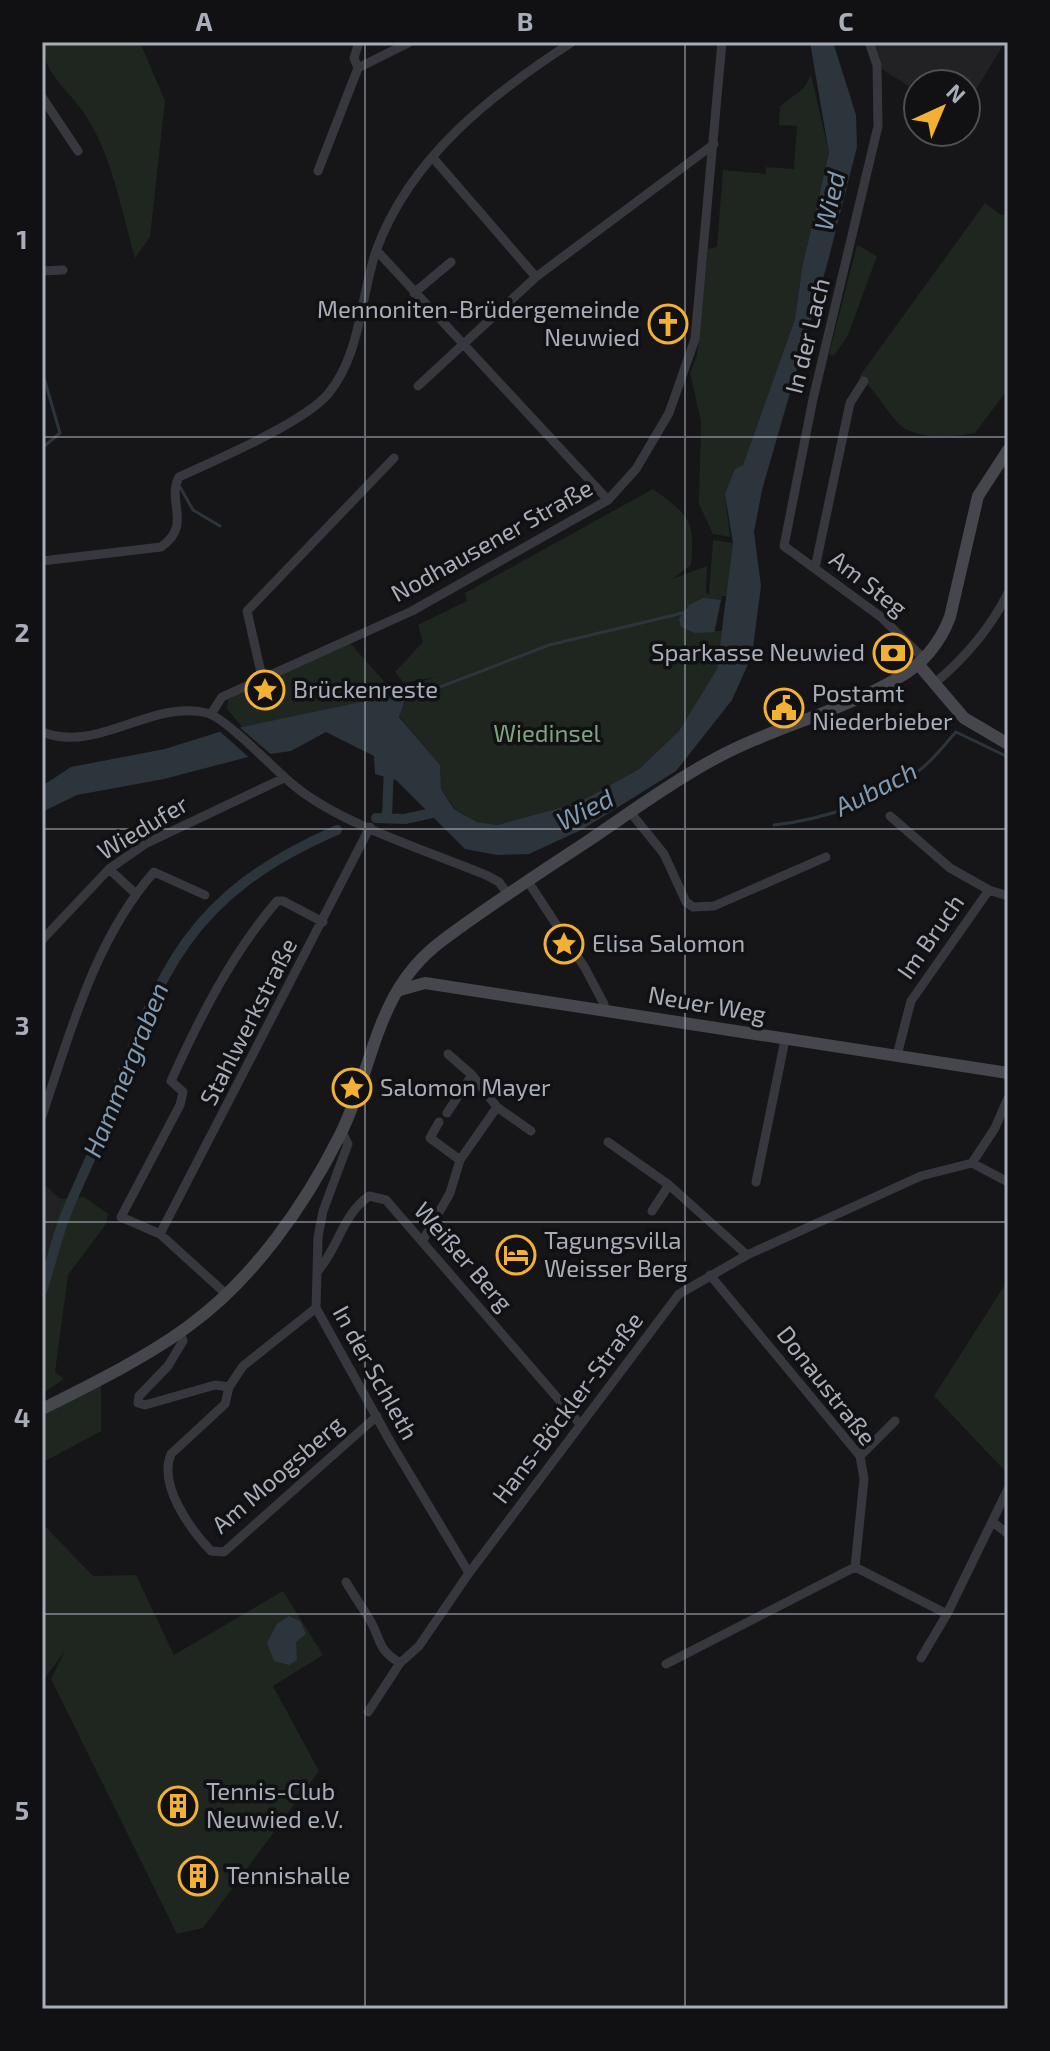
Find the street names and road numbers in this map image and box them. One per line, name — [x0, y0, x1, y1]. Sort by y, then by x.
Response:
street label: In der Lach — [778, 275, 835, 396]
street label: Nodhausener Straße — [385, 472, 597, 607]
street label: Am Steg — [825, 544, 913, 622]
street label: Wiedufer — [92, 788, 193, 865]
street label: Im Bruch — [890, 888, 969, 984]
street label: Stahlwerkstraße — [193, 933, 302, 1110]
street label: Neuer Weg — [646, 979, 768, 1028]
street label: Weißer Berg — [409, 1195, 519, 1317]
street label: In der Schleth — [328, 1300, 425, 1444]
street label: Hans-Böckler-Straße — [485, 1306, 648, 1508]
street label: Donaustraße — [772, 1320, 883, 1451]
street label: Am Moogsberg — [205, 1409, 349, 1539]

